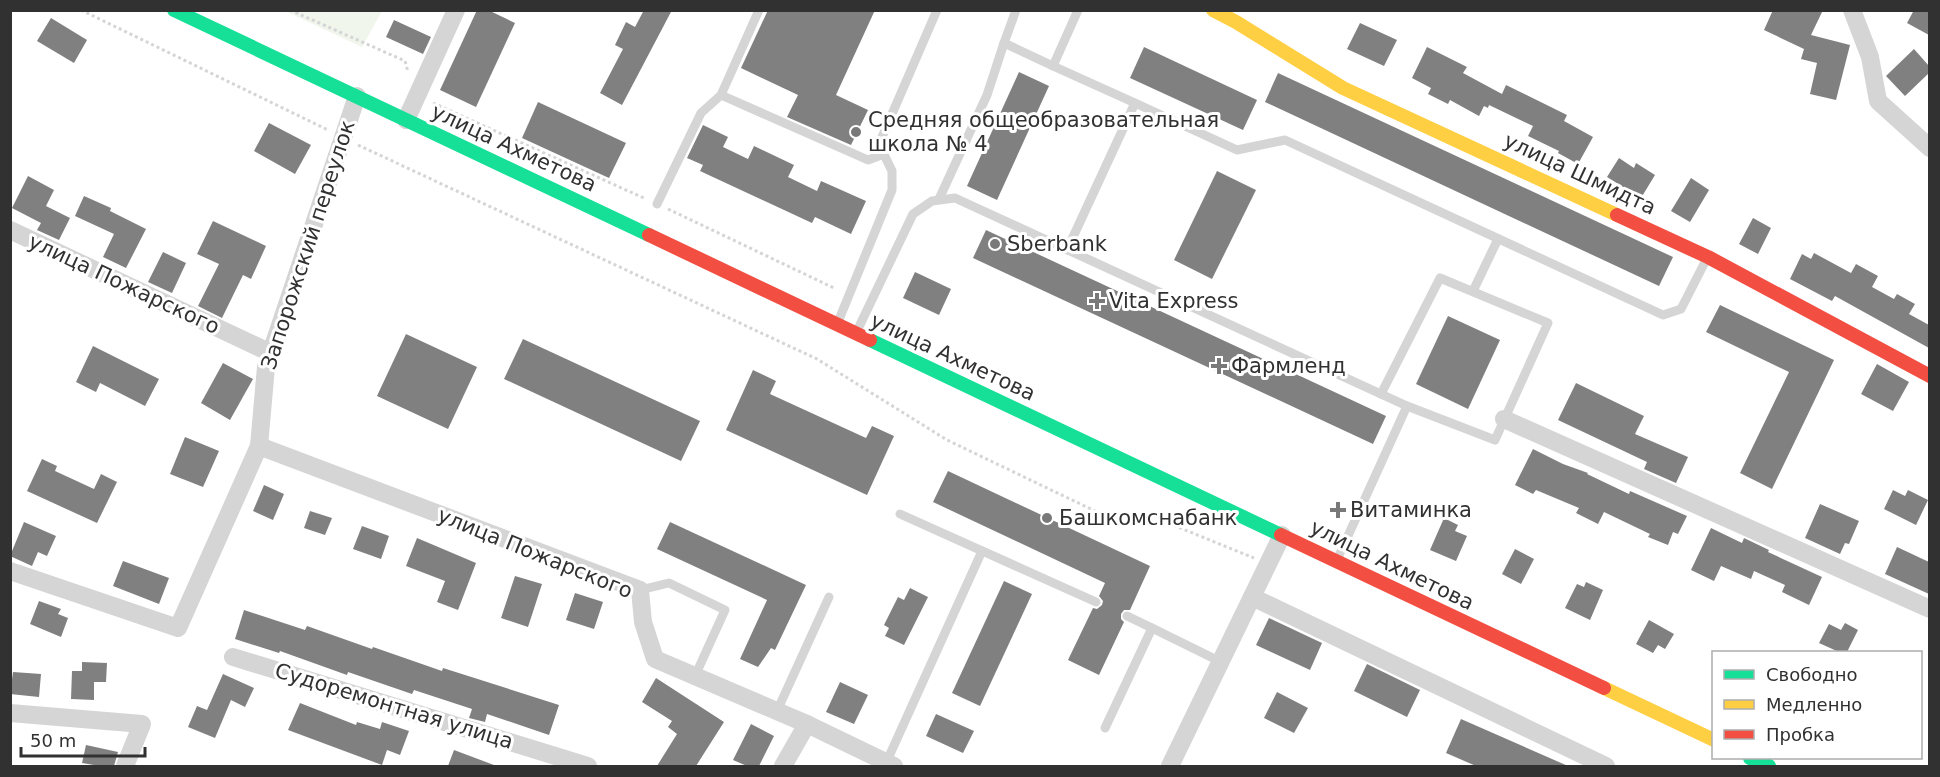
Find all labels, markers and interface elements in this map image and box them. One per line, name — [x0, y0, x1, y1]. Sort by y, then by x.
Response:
street label: улица Ахметова — [428, 99, 600, 197]
place label: Средняя общеобразовательная школа № 4 — [868, 108, 1219, 156]
street label: Запорожский переулок — [256, 117, 360, 373]
marker: Средняя общеобразовательная школа № 4 — [849, 125, 863, 139]
street label: улица Шмидта — [1500, 128, 1660, 220]
street label: улица Пожарского — [25, 229, 223, 339]
place label: Sberbank — [1007, 232, 1108, 256]
marker: Sberbank — [988, 237, 1002, 251]
place label: Vita Express — [1109, 289, 1239, 313]
marker: Vita Express — [1090, 294, 1104, 308]
street label: улица Ахметова — [867, 308, 1039, 406]
place label: Фармленд — [1231, 354, 1346, 378]
marker: Фармленд — [1212, 359, 1226, 373]
place label: Витаминка — [1350, 498, 1472, 522]
street label: улица Пожарского — [434, 503, 636, 603]
marker: Витаминка — [1331, 503, 1345, 517]
place label: Башкомснабанк — [1059, 506, 1237, 530]
marker: Башкомснабанк — [1040, 511, 1054, 525]
street label: улица Ахметова — [1306, 515, 1478, 615]
legend — [1712, 651, 1922, 759]
street label: Судоремонтная улица — [272, 658, 516, 754]
text: Свободно — [1766, 664, 1858, 685]
text: Медленно — [1766, 694, 1862, 715]
scale bar — [21, 720, 146, 758]
text: Пробка — [1766, 724, 1835, 745]
text: 50 m — [30, 730, 76, 751]

